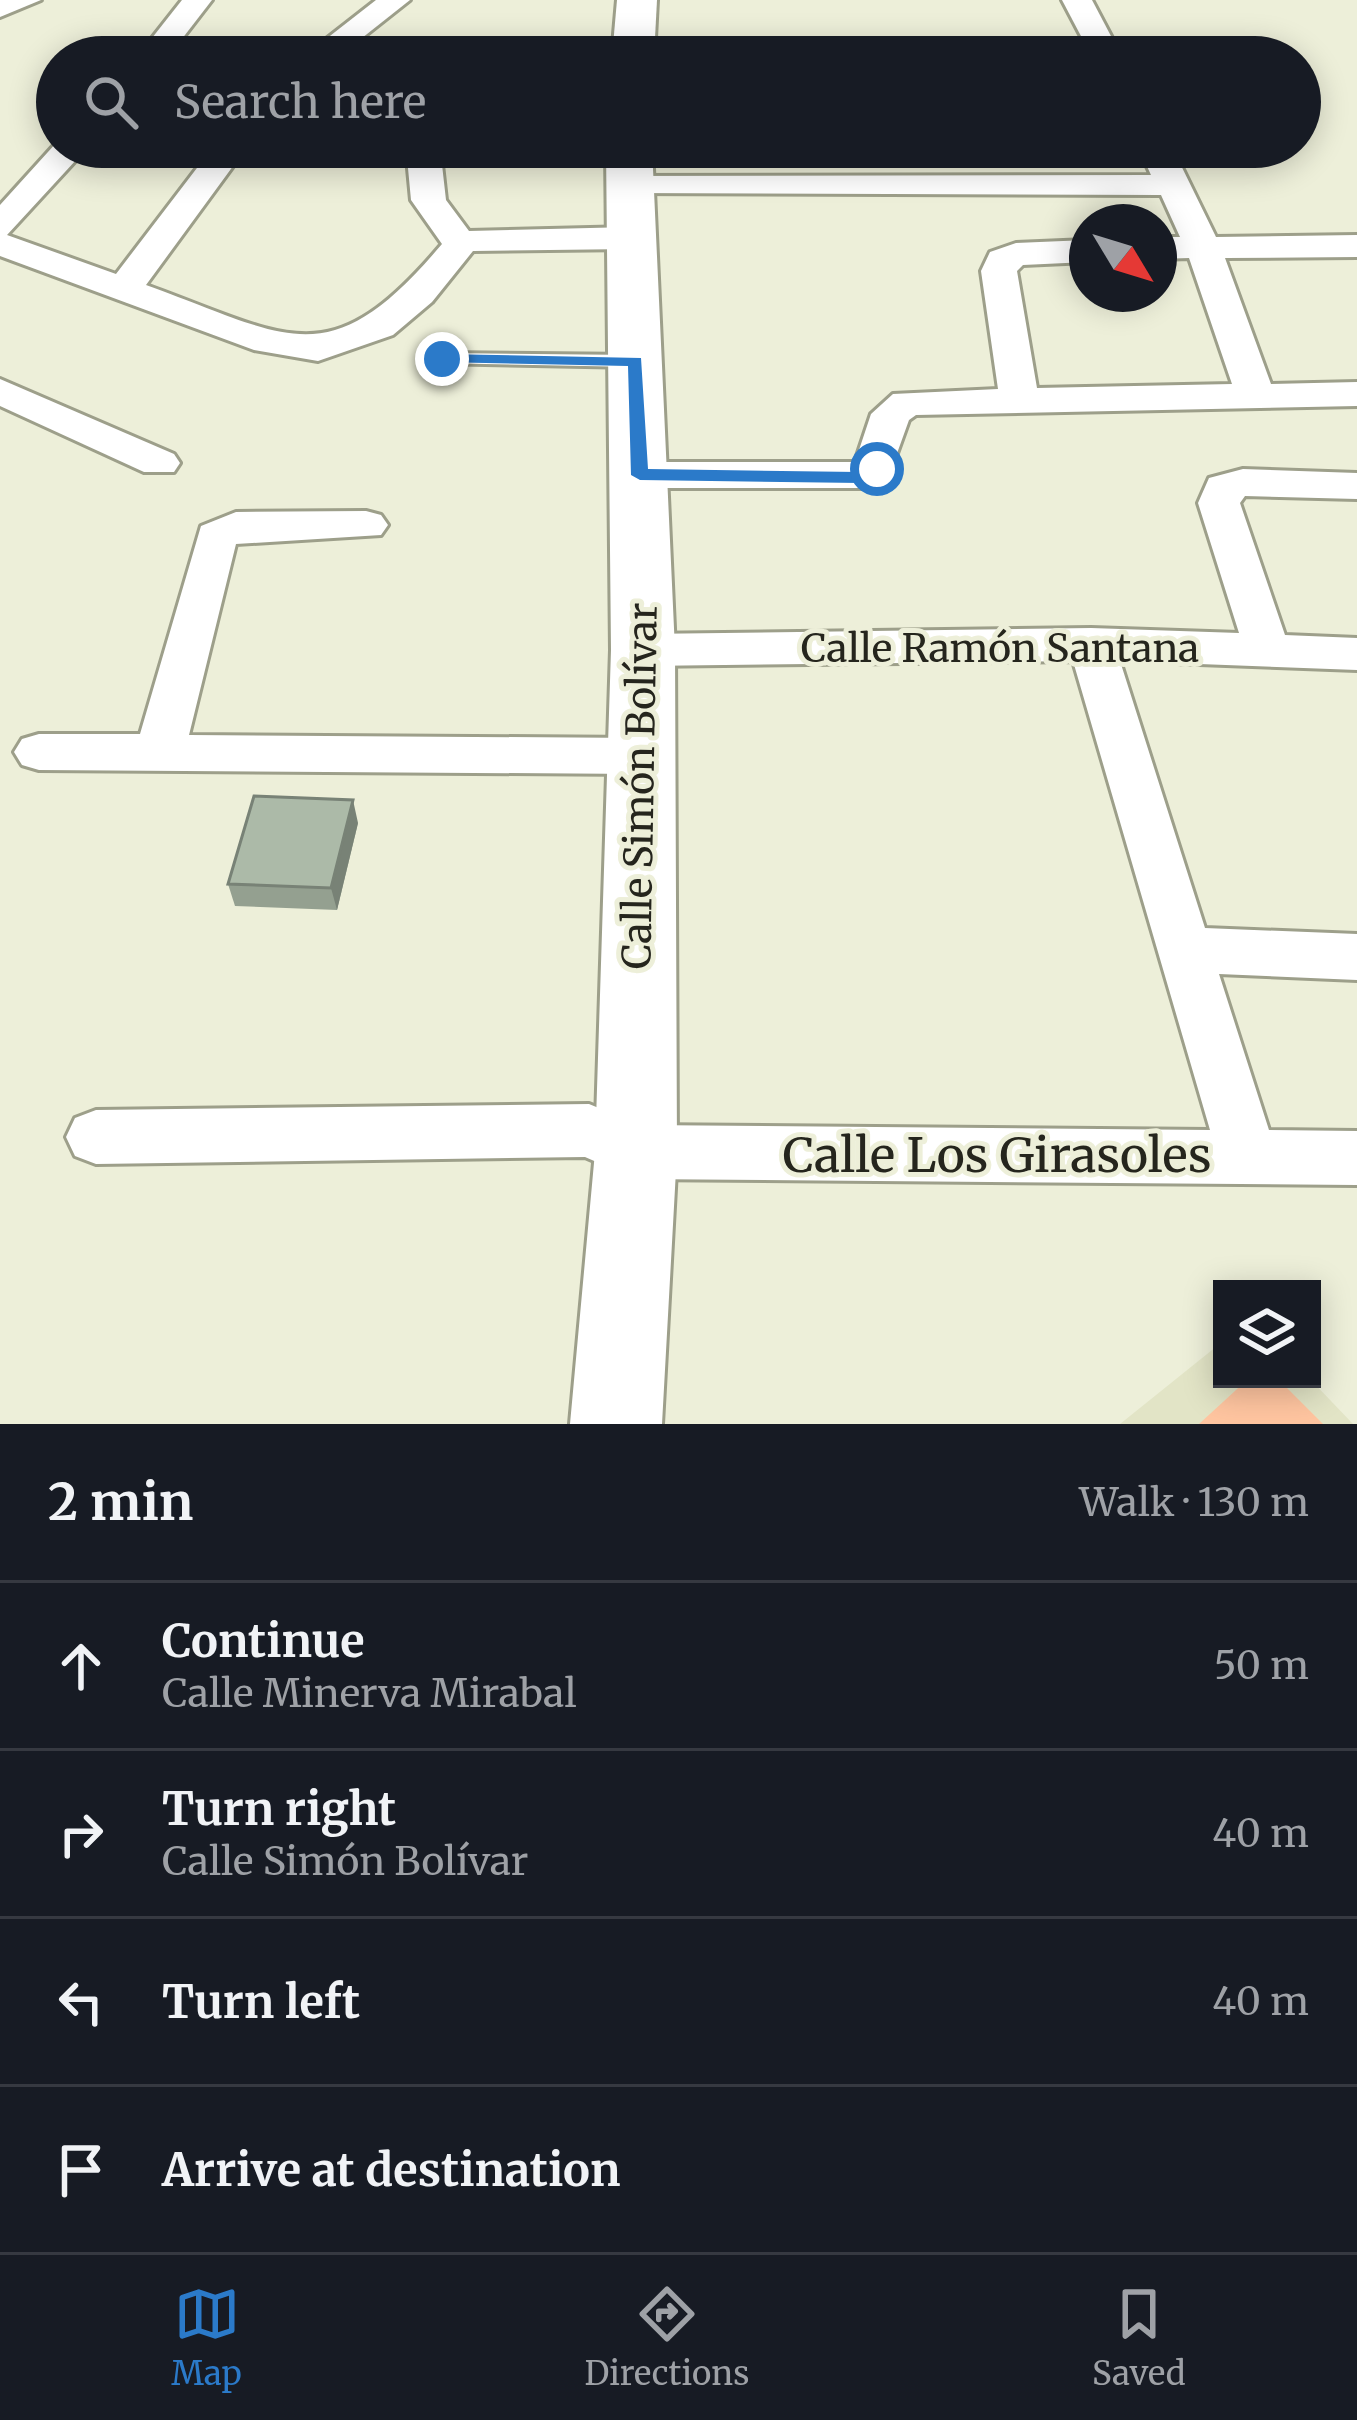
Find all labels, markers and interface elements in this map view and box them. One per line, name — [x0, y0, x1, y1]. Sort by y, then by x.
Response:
search box — [36, 36, 1321, 168]
icon: search — [78, 69, 144, 135]
text: Search here — [174, 74, 426, 130]
north arrow — [1069, 204, 1177, 312]
route end — [415, 332, 469, 386]
route start — [850, 442, 904, 496]
street label: Calle Simón Bolívar — [612, 602, 668, 970]
street label: Calle Ramón Santana — [801, 624, 1199, 673]
street label: Calle Los Girasoles — [782, 1125, 1212, 1185]
map controls — [1213, 1280, 1321, 1388]
button: layers — [1213, 1280, 1321, 1388]
text: 2 min — [48, 1470, 193, 1534]
text: Walk · 130 m — [1079, 1478, 1309, 1527]
text: Continue — [162, 1613, 364, 1669]
icon: ahead — [48, 1633, 114, 1699]
text: 50 m — [1214, 1641, 1309, 1690]
text: Calle Minerva Mirabal — [162, 1669, 577, 1718]
text: Turn right — [162, 1781, 396, 1837]
icon: right — [48, 1801, 114, 1867]
text: 40 m — [1212, 1809, 1309, 1858]
text: Calle Simón Bolívar — [162, 1837, 528, 1886]
icon: left — [48, 1969, 114, 2035]
text: Turn left — [162, 1974, 360, 2030]
text: 40 m — [1212, 1977, 1309, 2026]
icon: arrive — [48, 2137, 114, 2203]
text: Arrive at destination — [162, 2142, 620, 2198]
tab: Map — [171, 2281, 242, 2394]
tab: Directions — [584, 2281, 749, 2394]
tab: Saved — [1092, 2281, 1186, 2394]

